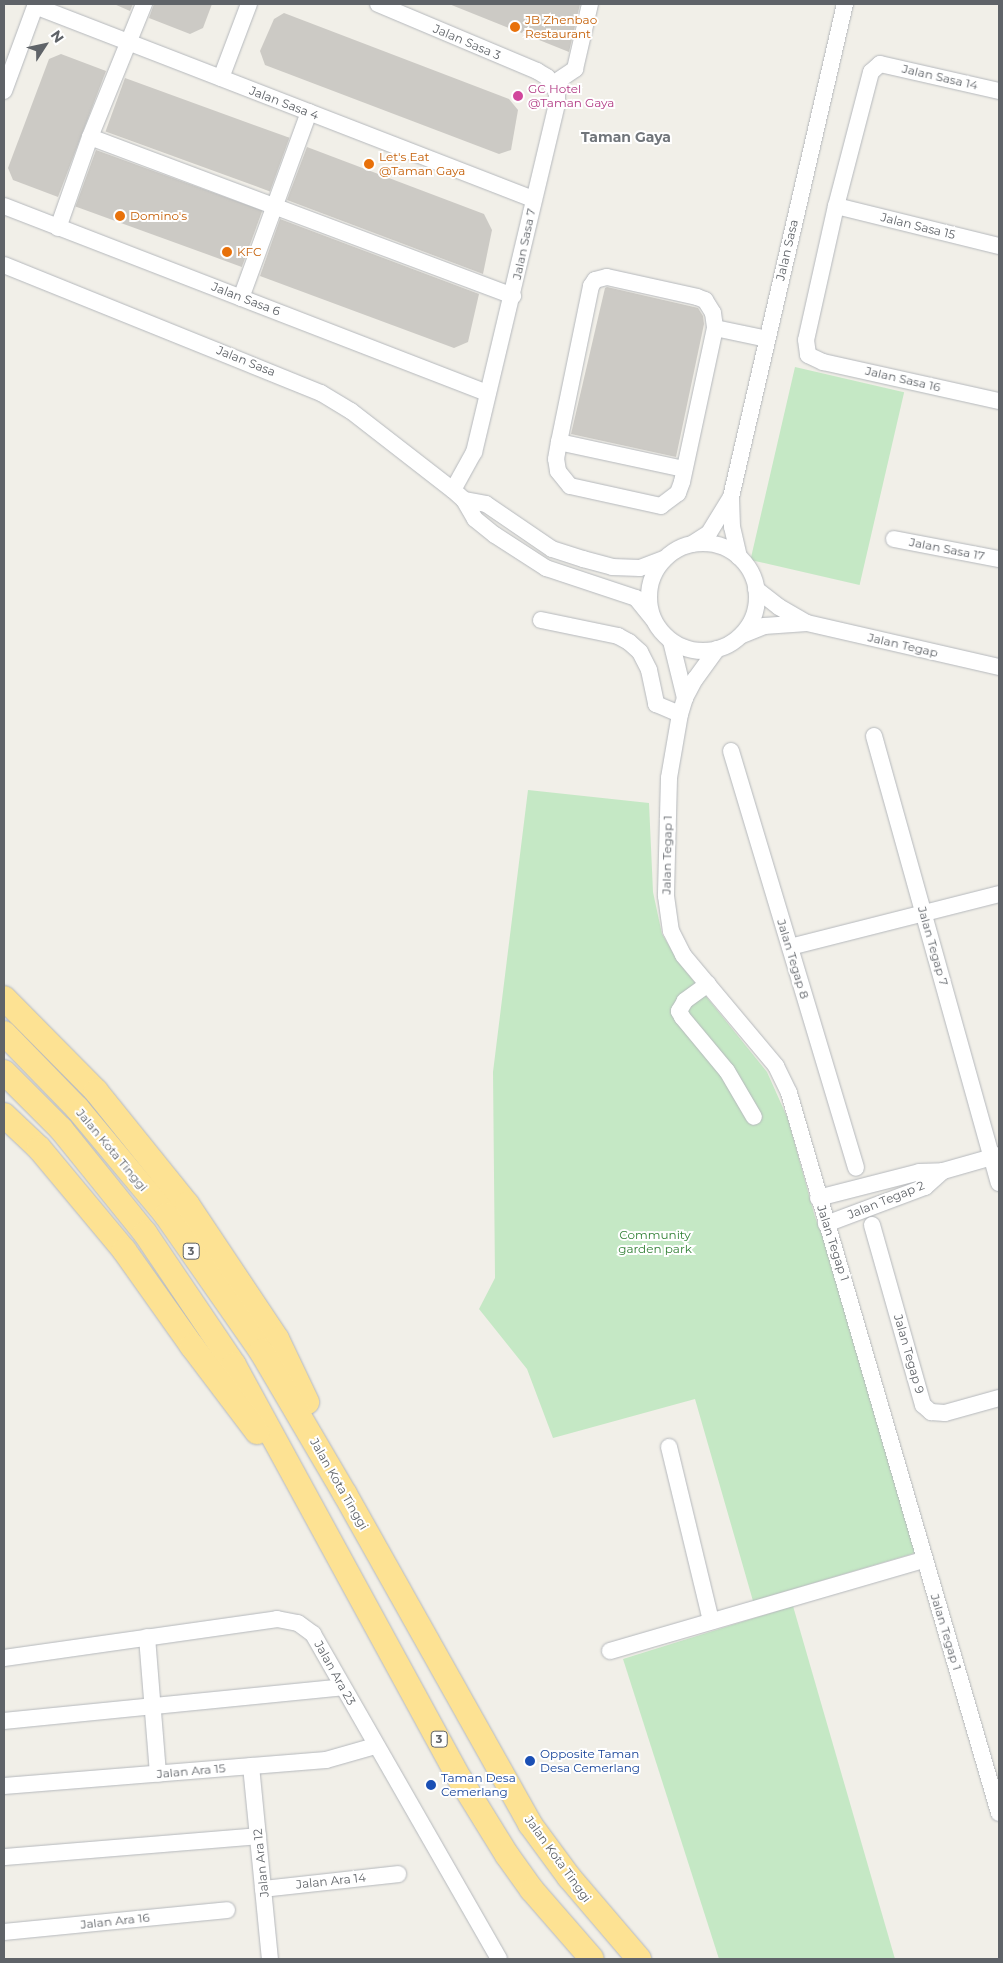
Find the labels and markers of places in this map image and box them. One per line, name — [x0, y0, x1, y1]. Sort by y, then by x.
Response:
place label: JB Zhenbao Restaurant — [525, 13, 597, 41]
marker: JB Zhenbao Restaurant — [509, 21, 521, 33]
place label: GC Hotel @Taman Gaya — [528, 82, 614, 110]
marker: GC Hotel @Taman Gaya — [512, 90, 524, 102]
place label: Let's Eat @Taman Gaya — [379, 150, 465, 178]
marker: Let's Eat @Taman Gaya — [363, 158, 375, 170]
place label: Domino's — [130, 209, 187, 223]
marker: Domino's — [114, 210, 126, 222]
place label: KFC — [237, 245, 262, 259]
marker: KFC — [221, 246, 233, 258]
place label: Opposite Taman Desa Cemerlang — [540, 1747, 640, 1775]
marker: Opposite Taman Desa Cemerlang — [524, 1755, 536, 1767]
place label: Taman Desa Cemerlang — [441, 1771, 516, 1799]
marker: Taman Desa Cemerlang — [425, 1779, 437, 1791]

